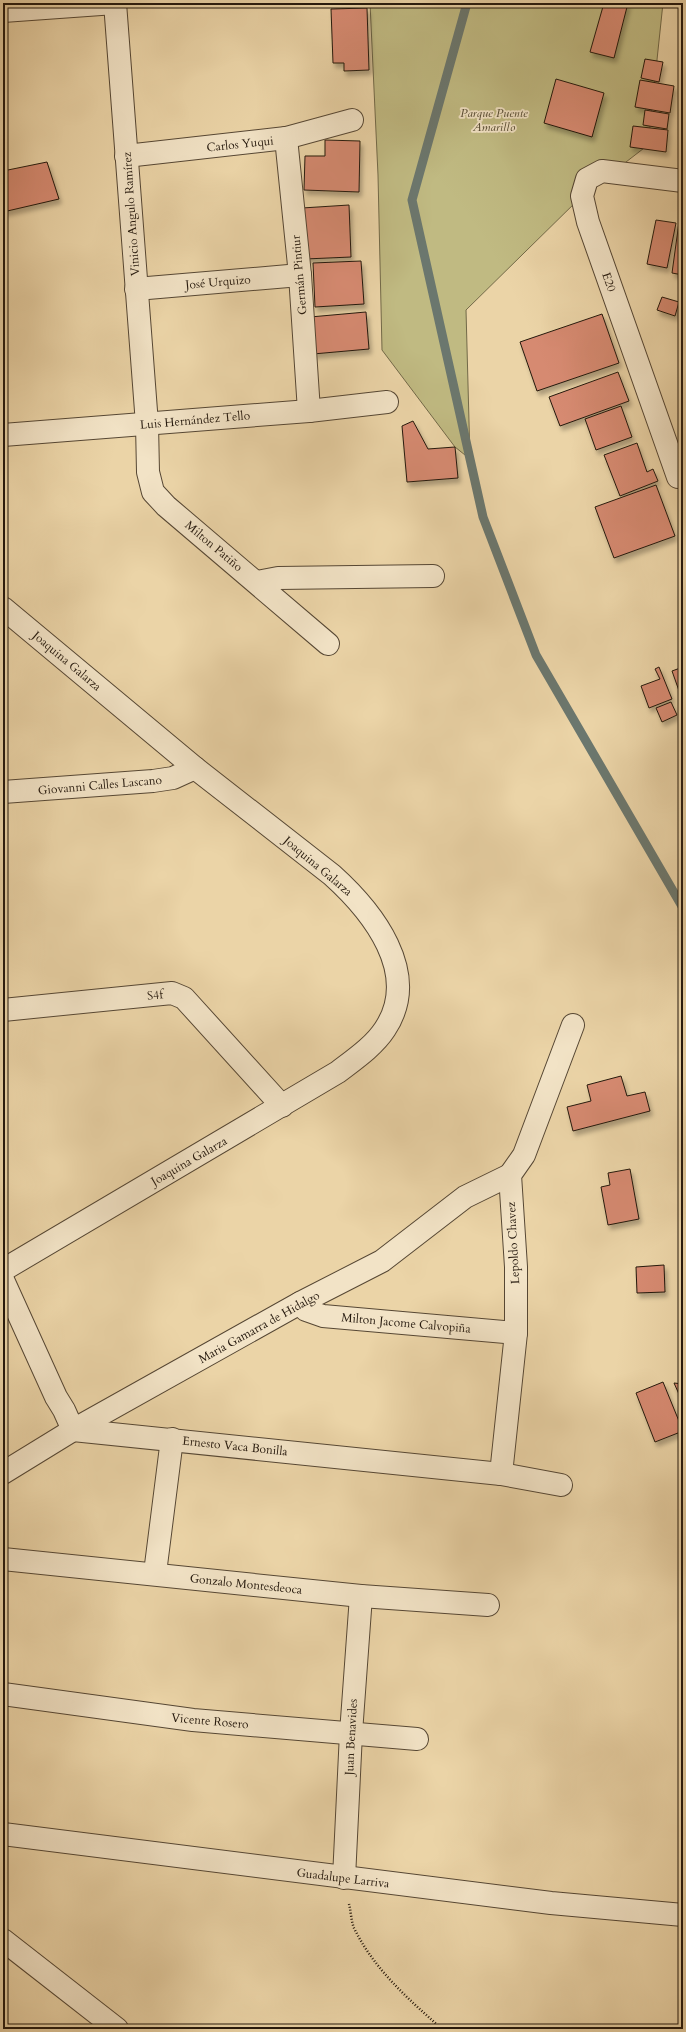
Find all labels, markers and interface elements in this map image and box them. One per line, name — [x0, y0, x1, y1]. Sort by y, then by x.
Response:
park label: Parque Puente Amarillo — [460, 105, 528, 135]
street label: Carlos Yuqui — [206, 132, 275, 155]
street label: Vinicio Angulo Ramírez — [119, 151, 143, 277]
street label: Germán Pintiur — [287, 234, 310, 316]
street label: E20 — [598, 270, 620, 294]
street label: José Urquizo — [183, 271, 252, 293]
street label: Luis Hernández Tello — [139, 407, 251, 433]
street label: Milton Patiño — [182, 517, 247, 575]
street label: Joaquina Galarza — [28, 626, 105, 695]
street label: Giovanni Calles Lascano — [37, 772, 163, 798]
street label: Joaquina Galarza — [279, 831, 356, 900]
street label: S4f — [146, 986, 166, 1004]
street label: Joaquina Galarza — [146, 1132, 231, 1190]
street label: Lepoldo Chavez — [503, 1201, 523, 1285]
street label: Maria Gamarra de Hidalgo — [196, 1287, 323, 1367]
street label: Milton Jacome Calvopiña — [341, 1309, 472, 1337]
street label: Ernesto Vaca Bonilla — [182, 1433, 289, 1460]
street label: Gonzalo Montesdeoca — [189, 1570, 304, 1598]
street label: Juan Benavides — [341, 1698, 361, 1778]
street label: Vicente Rosero — [171, 1710, 250, 1732]
street label: Guadalupe Larriva — [296, 1864, 391, 1892]

